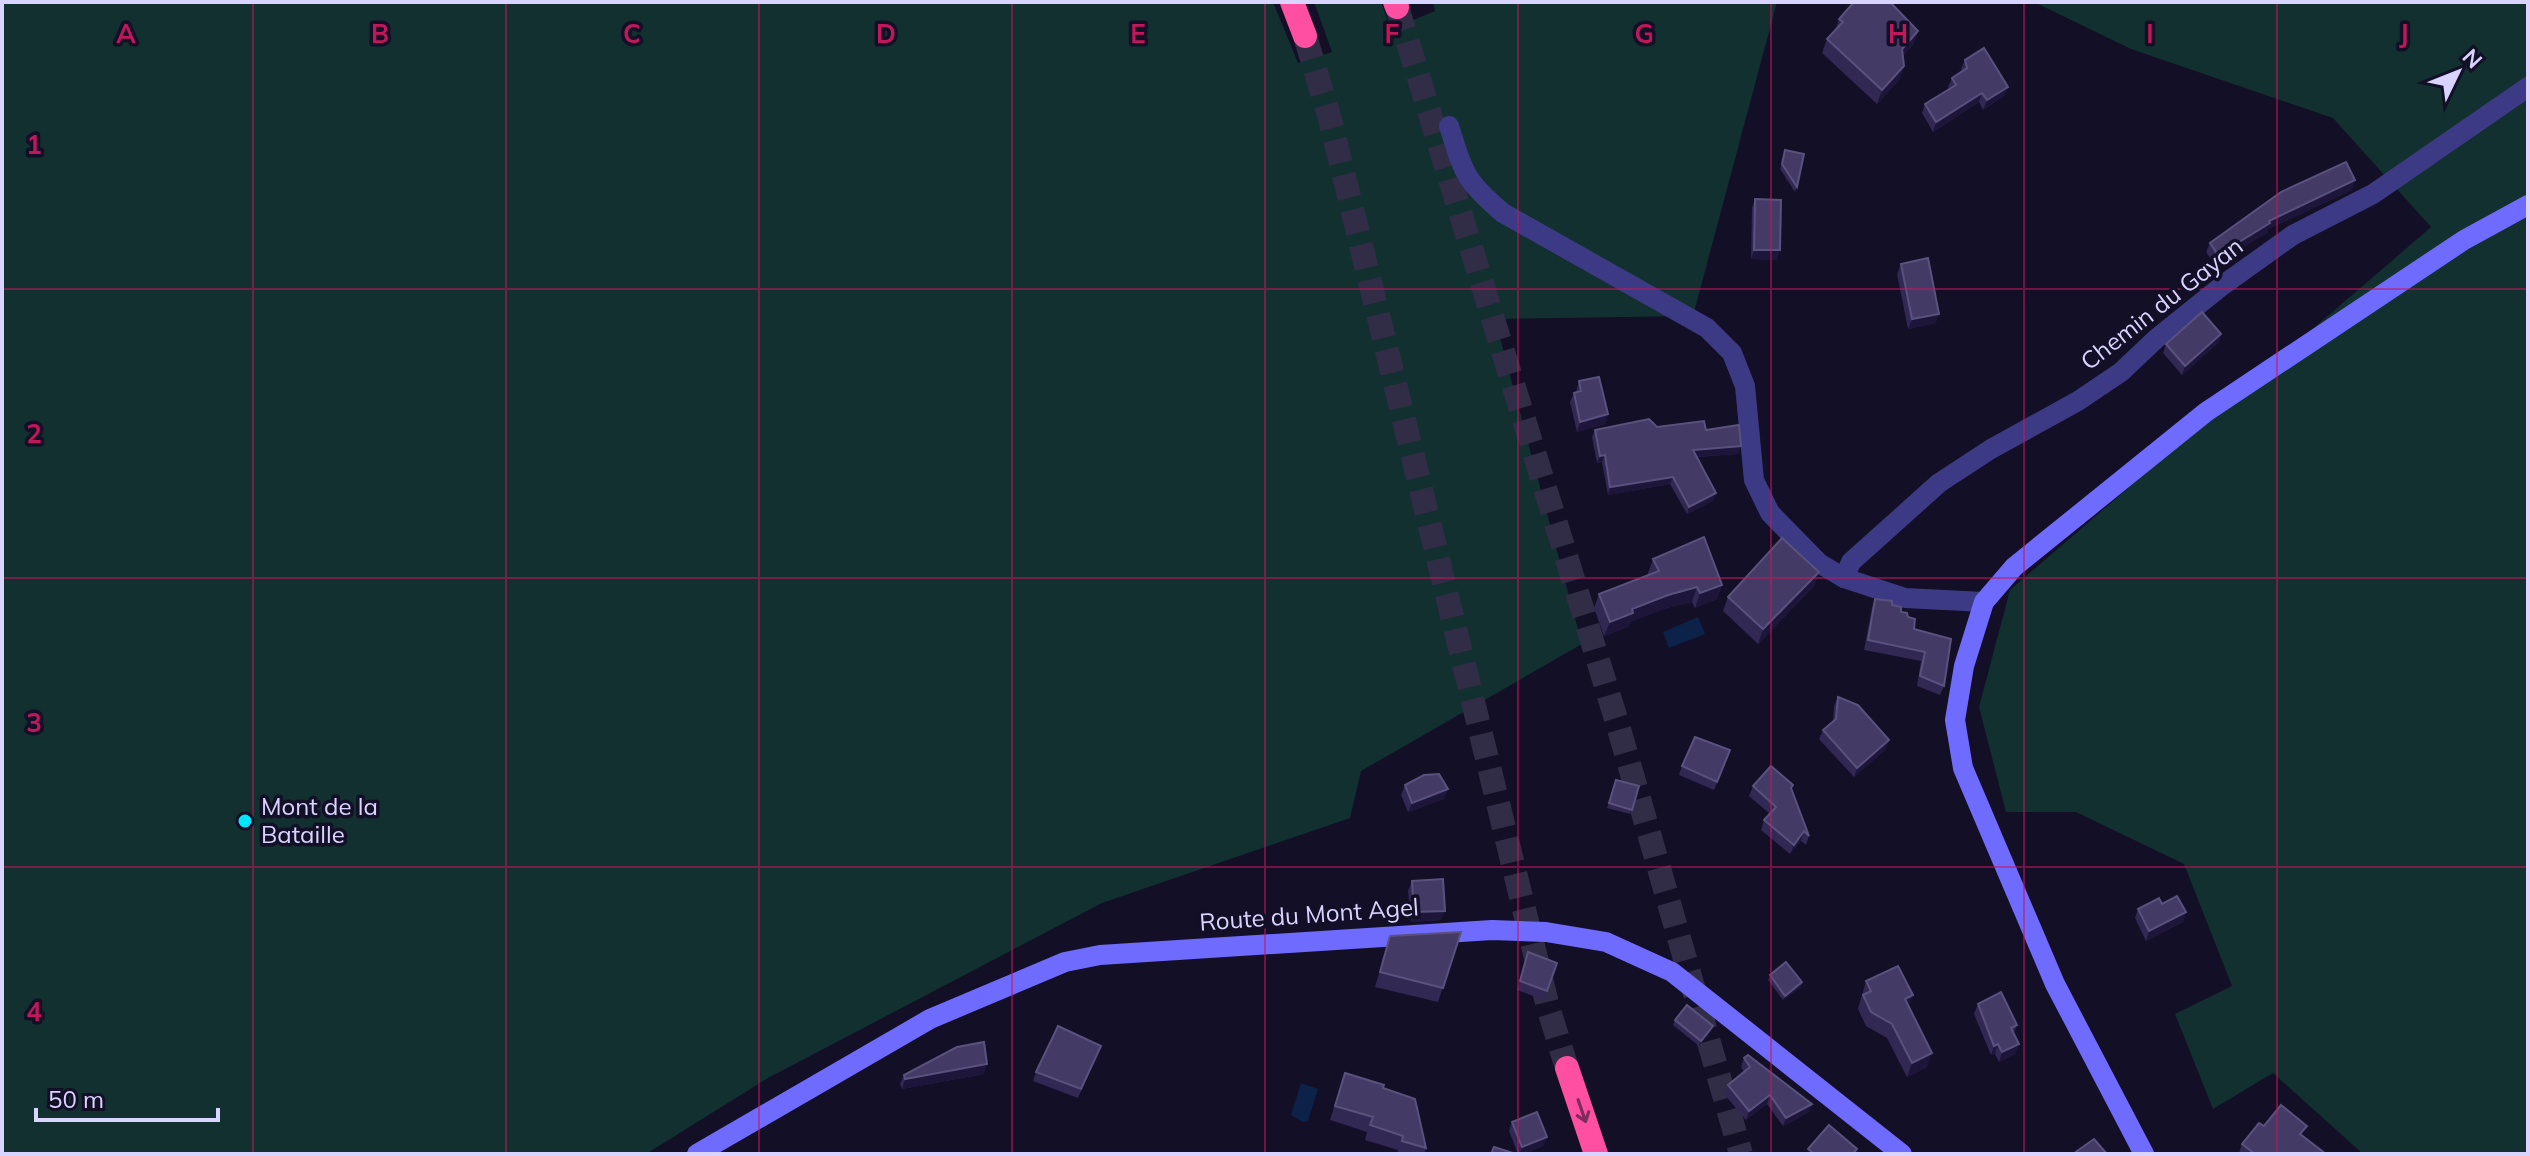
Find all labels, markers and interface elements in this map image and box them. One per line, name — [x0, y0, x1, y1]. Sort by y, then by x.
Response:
text: A — [116, 17, 136, 50]
text: B — [371, 17, 389, 50]
text: C — [623, 17, 641, 50]
text: D — [876, 17, 896, 50]
text: E — [1130, 17, 1146, 50]
text: F — [1385, 17, 1400, 50]
text: G — [1634, 17, 1654, 50]
text: H — [1888, 17, 1908, 50]
text: I — [2146, 17, 2154, 50]
text: J — [2399, 17, 2409, 50]
north arrow — [2418, 32, 2498, 112]
text: N — [2457, 43, 2489, 74]
text: 1 — [26, 128, 42, 161]
street label: Chemin du Gayan — [2074, 230, 2249, 376]
text: 2 — [26, 417, 42, 450]
text: 3 — [26, 706, 42, 739]
place label: Mont de la Bataille — [261, 791, 378, 849]
marker: Mont de la Bataille — [236, 812, 254, 830]
street label: Route du Mont Agel — [1198, 891, 1420, 937]
text: 4 — [26, 995, 42, 1028]
scale bar — [36, 1072, 218, 1122]
text: 50 m — [48, 1084, 104, 1114]
one-way arrow — [1575, 1098, 1590, 1123]

